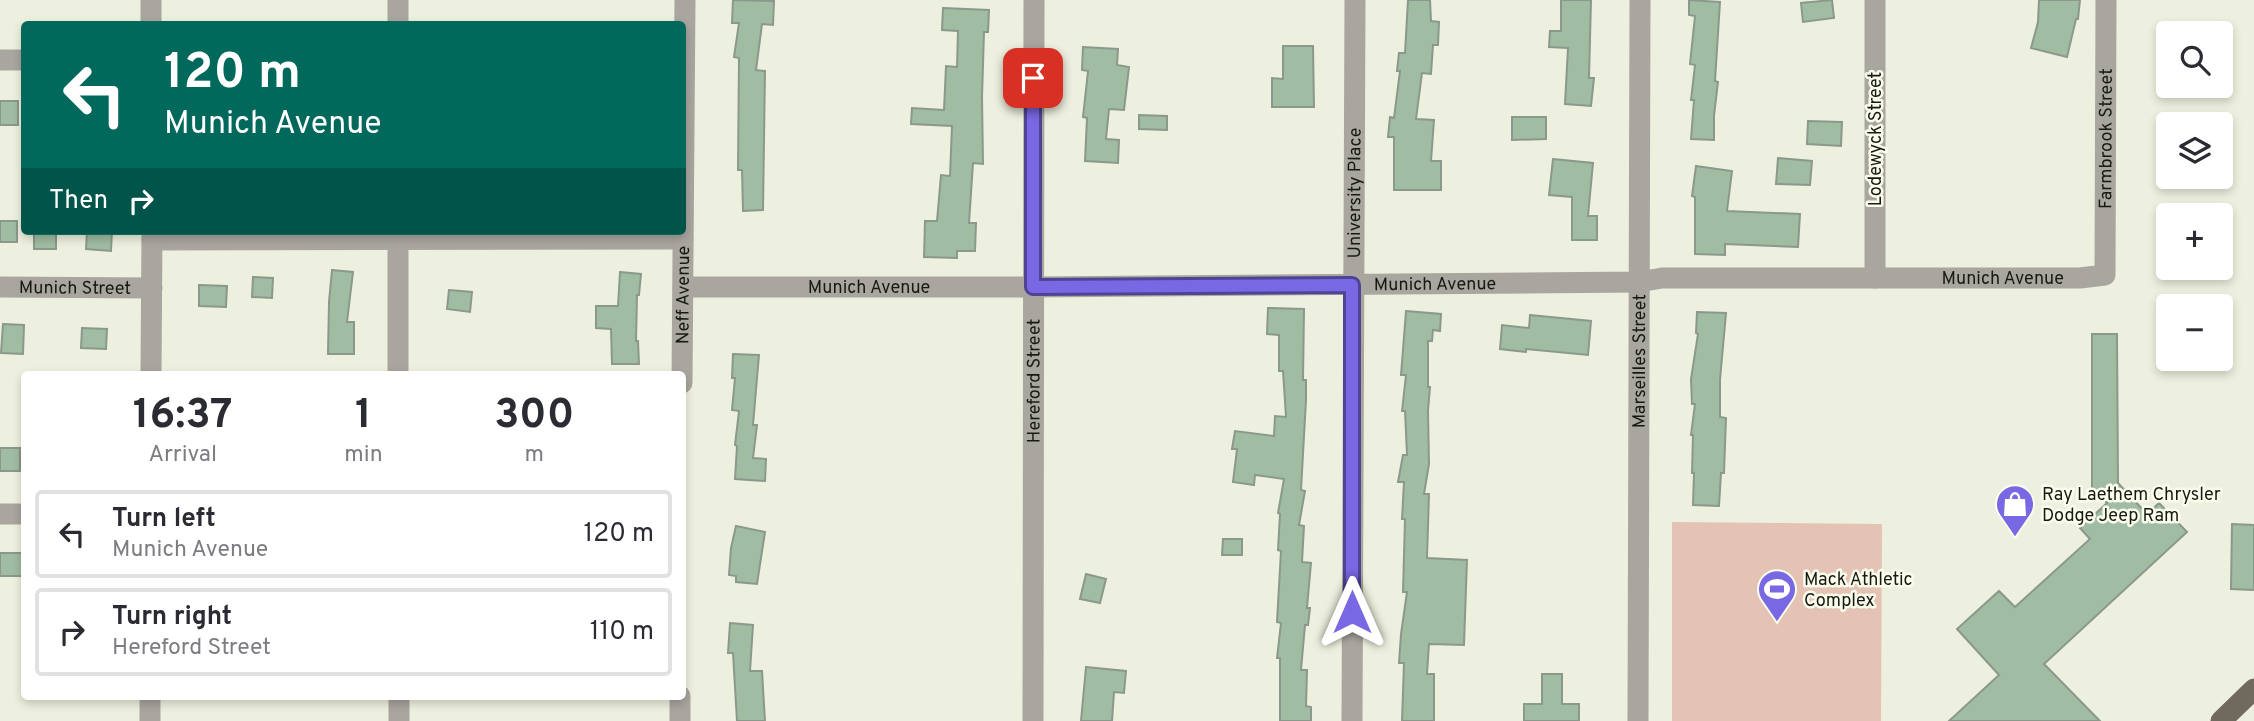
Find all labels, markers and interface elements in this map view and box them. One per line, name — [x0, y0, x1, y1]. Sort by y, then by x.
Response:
map controls — [2156, 21, 2233, 371]
button: search — [2156, 21, 2233, 98]
text: 120 m — [164, 44, 301, 106]
pin — [1003, 48, 1063, 108]
icon: left — [49, 49, 140, 140]
icon: arrive — [1014, 59, 1052, 97]
street label: Farmbrook Street — [2095, 68, 2119, 209]
street label: Lodewyck Street — [1865, 72, 1888, 206]
text: Munich Avenue — [164, 105, 381, 145]
button: layers — [2156, 112, 2233, 189]
street label: University Place — [1344, 128, 1367, 259]
icon: right — [122, 182, 160, 220]
text: Then — [49, 185, 108, 218]
button: + — [2156, 203, 2233, 280]
street label: Neff Avenue — [672, 246, 696, 344]
street label: Munich Avenue — [1941, 268, 2064, 291]
street label: Munich Avenue — [1374, 273, 1496, 297]
street label: Munich Street — [19, 277, 131, 301]
street label: Munich Avenue — [808, 277, 930, 300]
street label: Marseilles Street — [1629, 294, 1652, 428]
button: − — [2156, 294, 2233, 371]
street label: Hereford Street — [1023, 319, 1047, 443]
text: 16:37 — [133, 390, 233, 443]
text: 1 — [355, 390, 372, 443]
text: 300 — [494, 390, 574, 443]
text: Arrival — [148, 441, 217, 470]
text: min — [344, 441, 383, 470]
text: m — [525, 441, 544, 470]
shop icon: Ray Laethem Chrysler Dodge Jeep Ram — [1994, 483, 2036, 538]
place label: Ray Laethem Chrysler Dodge Jeep Ram — [2042, 484, 2221, 528]
text: Turn left — [112, 503, 216, 536]
icon: left — [53, 515, 91, 553]
text: 120 m — [584, 518, 654, 551]
text: Munich Avenue — [112, 536, 268, 565]
sports icon: Mack Athletic Complex — [1756, 568, 1798, 623]
place label: Mack Athletic Complex — [1804, 569, 1913, 613]
position arrow — [1315, 575, 1389, 649]
text: Turn right — [112, 601, 232, 634]
icon: right — [53, 613, 91, 651]
text: 110 m — [590, 616, 654, 649]
text: Hereford Street — [112, 634, 271, 663]

